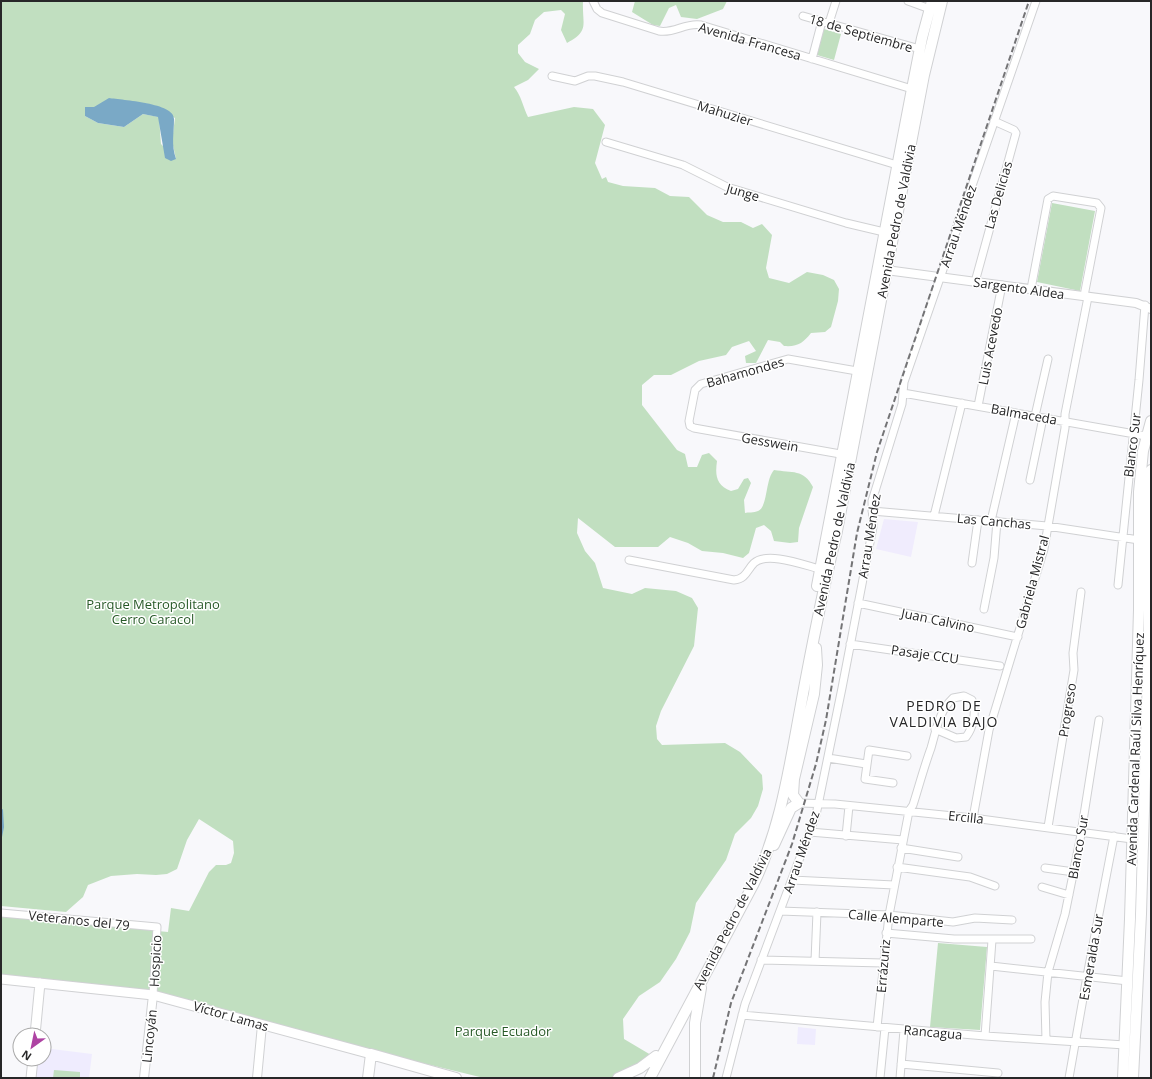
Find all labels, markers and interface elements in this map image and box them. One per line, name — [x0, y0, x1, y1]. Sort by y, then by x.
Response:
street label: 18 de Septiembre — [807, 10, 915, 56]
street label: Avenida Francesa — [697, 18, 803, 64]
street label: Mahuzier — [695, 96, 755, 130]
street label: Avenida Pedro de Valdivia — [872, 142, 920, 300]
street label: Las Delicias — [980, 159, 1016, 231]
street label: Junge — [722, 178, 762, 205]
street label: Arrau Méndez — [936, 183, 980, 269]
street label: Sargento Aldea — [972, 273, 1066, 303]
street label: Luis Acevedo — [974, 305, 1006, 386]
street label: Bahamondes — [704, 352, 786, 392]
street label: Balmaceda — [990, 399, 1058, 429]
street label: Blanco Sur — [1119, 411, 1145, 478]
street label: Gesswein — [740, 428, 800, 456]
street label: Avenida Pedro de Valdivia — [809, 461, 859, 617]
street label: Arrau Méndez — [853, 492, 885, 580]
street label: Las Canchas — [956, 509, 1032, 533]
street label: Gabriela Mistral — [1011, 533, 1053, 631]
park label: Parque Metropolitano Cerro Caracol — [86, 595, 220, 628]
street label: Juan Calvino — [898, 603, 976, 637]
street label: Avenida Cardenal Raúl Silva Henríquez — [1122, 632, 1148, 866]
street label: Pasaje CCU — [890, 640, 960, 668]
street label: Progreso — [1054, 681, 1080, 738]
district label: PEDRO DE VALDIVIA BAJO — [890, 696, 998, 731]
street label: Ercilla — [947, 806, 985, 828]
street label: Arrau Méndez — [779, 809, 823, 895]
street label: Blanco Sur — [1064, 813, 1093, 880]
street label: Avenida Pedro de Valdivia — [688, 845, 776, 993]
street label: Calle Alemparte — [847, 905, 945, 931]
street label: Veteranos del 79 — [28, 906, 130, 934]
street label: Esmeralda Sur — [1075, 912, 1108, 1002]
street label: Hospicio — [145, 934, 165, 988]
street label: Errázuriz — [872, 938, 894, 994]
street label: Víctor Lamas — [191, 997, 271, 1035]
street label: Lincoyán — [137, 1008, 161, 1064]
street label: Rancagua — [903, 1020, 963, 1044]
park label: Parque Ecuador — [455, 1022, 552, 1040]
north arrow — [12, 1027, 52, 1067]
text: N — [18, 1047, 34, 1065]

